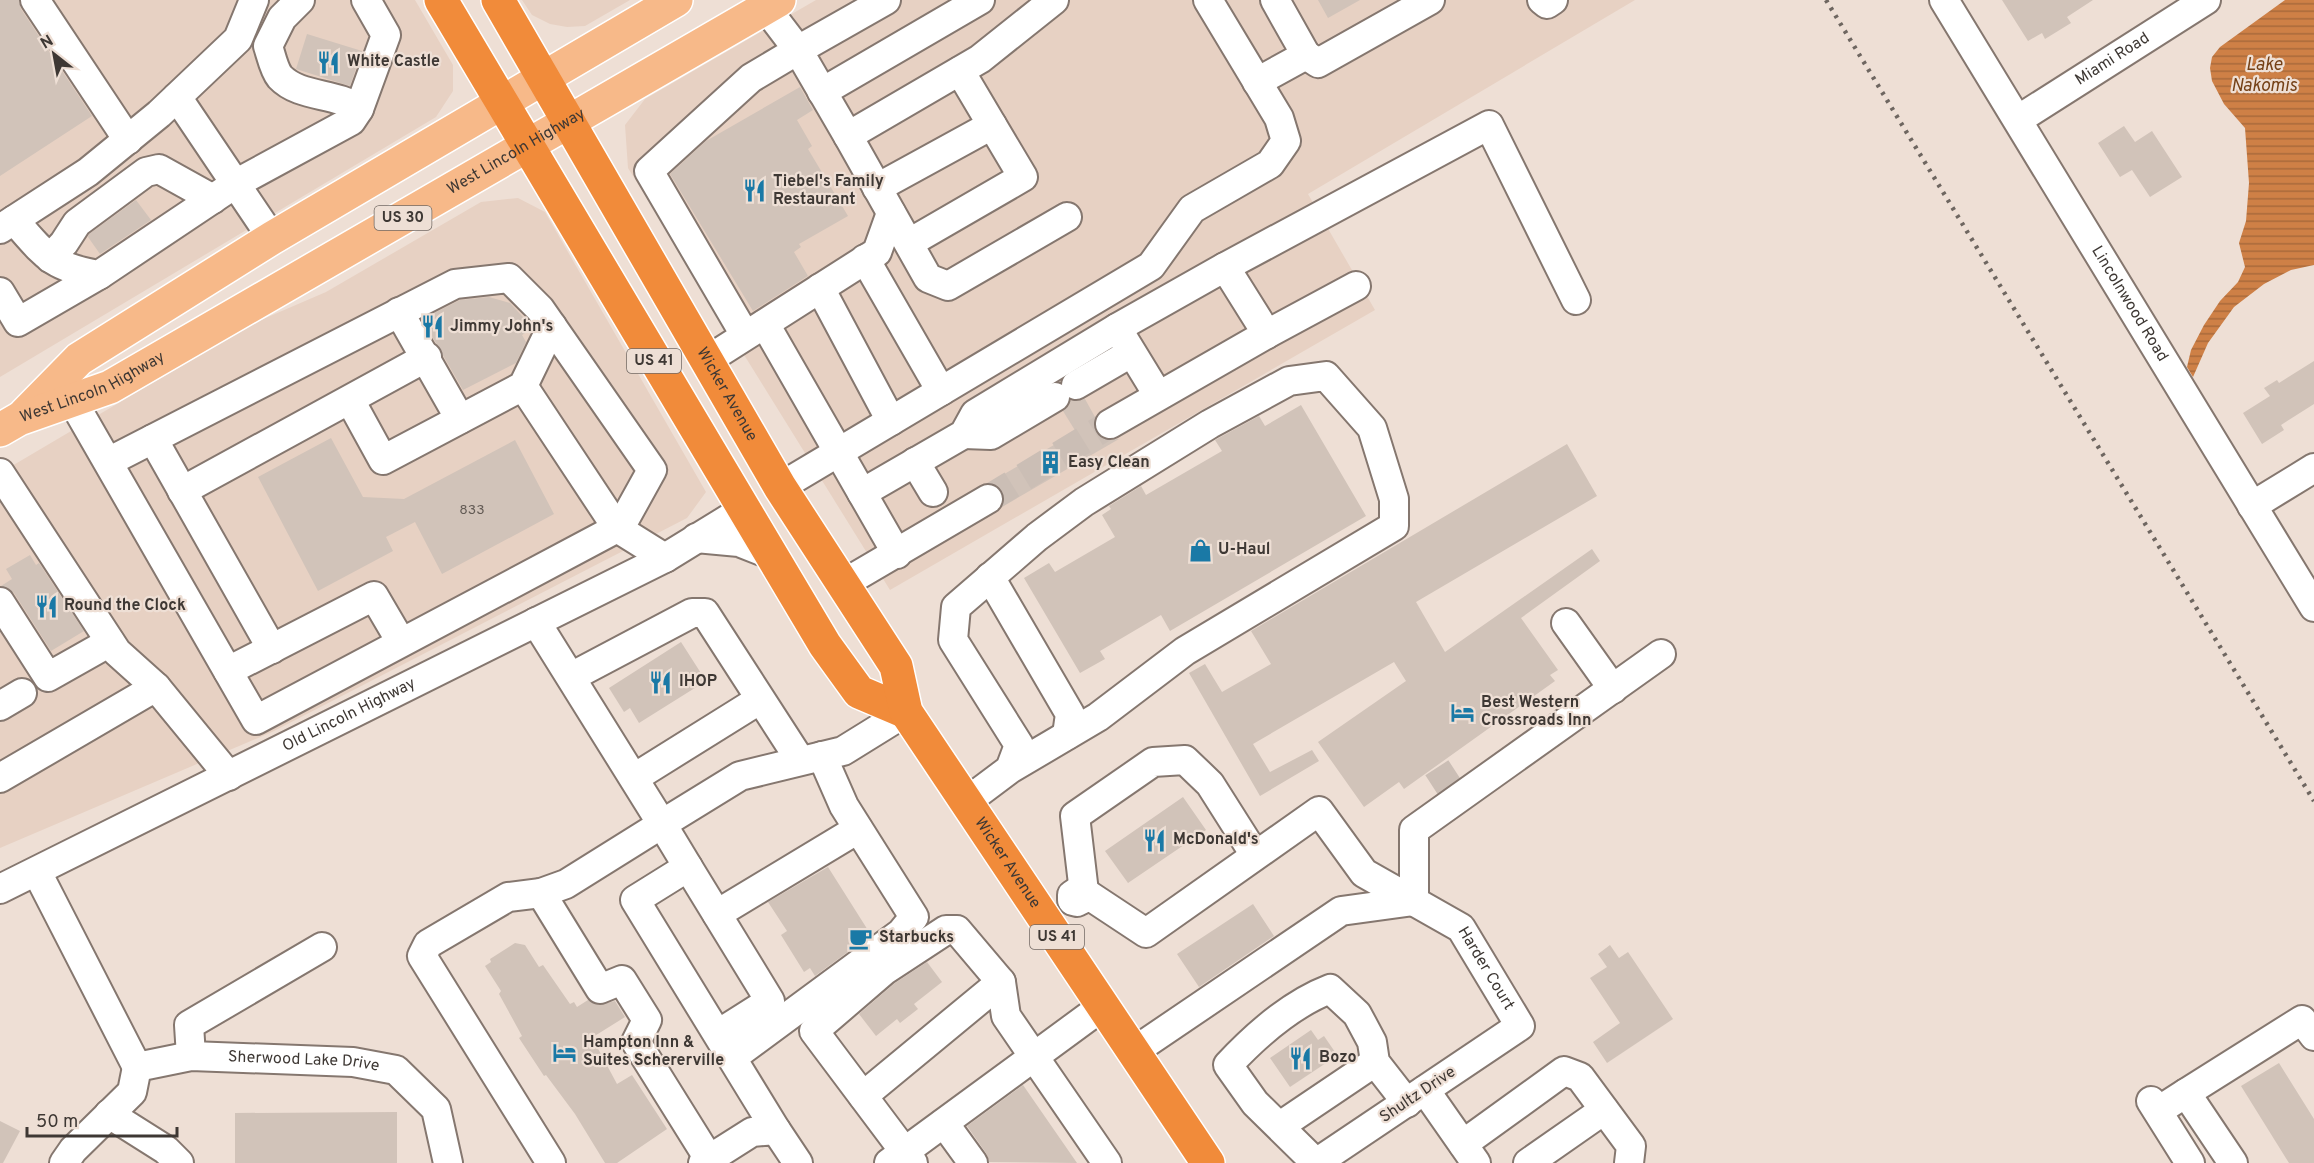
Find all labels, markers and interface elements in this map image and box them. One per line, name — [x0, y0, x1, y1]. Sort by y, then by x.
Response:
north arrow — [24, 24, 84, 84]
street label: Miami Road — [2072, 28, 2153, 90]
text: N — [37, 31, 57, 54]
restaurant icon: White Castle — [316, 49, 342, 75]
place label: White Castle — [347, 52, 440, 72]
water label: Lake Nakomis — [2231, 54, 2298, 98]
street label: West Lincoln Highway — [444, 104, 589, 200]
place label: Tiebel's Family Restaurant — [773, 172, 884, 210]
restaurant icon: Tiebel's Family Restaurant — [742, 178, 768, 204]
road number: US 30 — [374, 206, 432, 230]
street label: Lincolnwood Road — [2086, 242, 2172, 365]
restaurant icon: Jimmy John's — [419, 314, 445, 340]
place label: Jimmy John's — [450, 317, 553, 337]
street label: Wicker Avenue — [691, 344, 762, 445]
street label: West Lincoln Highway — [17, 347, 168, 428]
road number: US 41 — [627, 349, 681, 373]
building icon: Easy Clean — [1037, 450, 1063, 476]
place label: Easy Clean — [1068, 453, 1150, 473]
house number: 833 — [459, 502, 485, 519]
shop icon: U-Haul — [1187, 537, 1213, 563]
place label: U-Haul — [1218, 540, 1271, 560]
restaurant icon: Round the Clock — [33, 593, 59, 619]
place label: Round the Clock — [64, 596, 186, 616]
restaurant icon: IHOP — [648, 669, 674, 695]
place label: IHOP — [679, 672, 717, 692]
street label: Old Lincoln Highway — [279, 674, 419, 757]
place label: Best Western Crossroads Inn — [1481, 693, 1591, 731]
hotel icon: Best Western Crossroads Inn — [1450, 699, 1476, 725]
street label: Wicker Avenue — [970, 814, 1045, 912]
restaurant icon: McDonald's — [1142, 827, 1168, 853]
place label: McDonald's — [1173, 830, 1259, 850]
street label: Harder Court — [1453, 923, 1518, 1014]
cafe icon: Starbucks — [848, 925, 874, 951]
road number: US 41 — [1030, 925, 1084, 949]
place label: Starbucks — [879, 928, 954, 948]
place label: Hampton Inn & Suites Schererville — [583, 1033, 724, 1071]
hotel icon: Hampton Inn & Suites Schererville — [552, 1039, 578, 1065]
restaurant icon: Bozo — [1288, 1045, 1314, 1071]
street label: Sherwood Lake Drive — [227, 1047, 381, 1077]
place label: Bozo — [1319, 1048, 1357, 1068]
street label: Shultz Drive — [1376, 1062, 1460, 1128]
scale bar — [27, 1100, 177, 1138]
text: 50 m — [36, 1111, 78, 1134]

